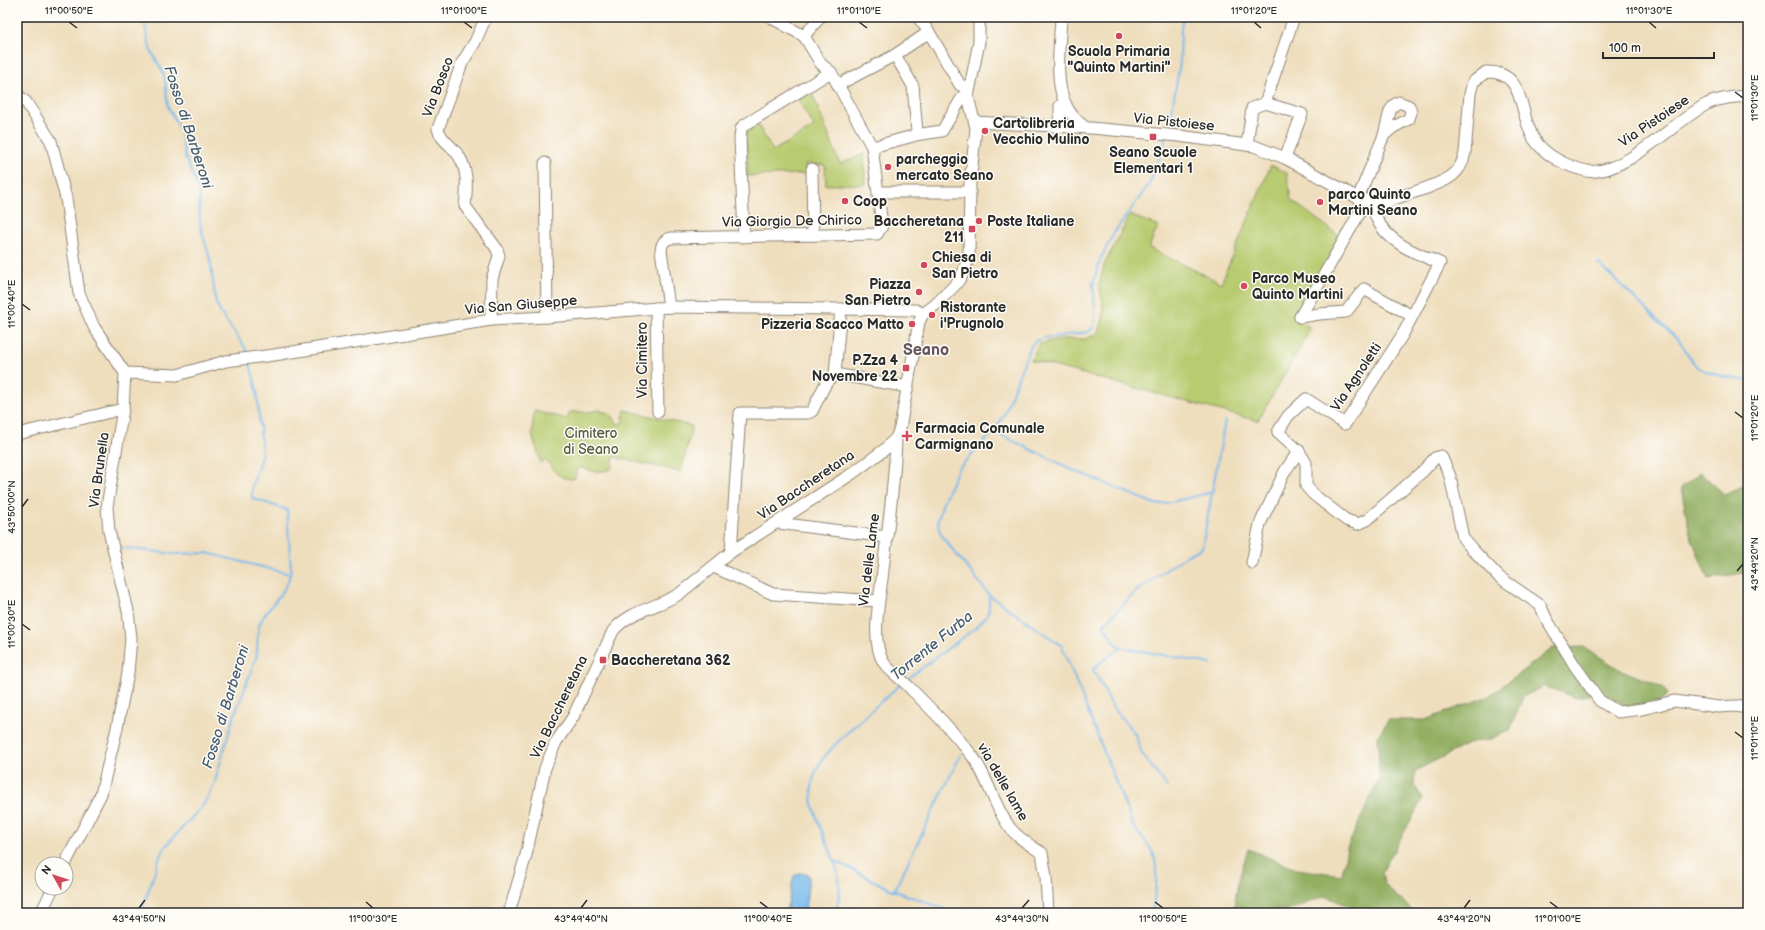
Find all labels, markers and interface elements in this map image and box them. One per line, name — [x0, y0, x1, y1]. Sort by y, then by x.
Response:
text: 11°00'50"E — [45, 5, 94, 17]
text: 11°01'00"E — [441, 5, 488, 17]
text: 11°01'10"E — [837, 5, 882, 17]
text: 11°01'20"E — [1231, 5, 1278, 17]
text: 11°01'30"E — [1626, 5, 1673, 17]
marker: Scuola Primaria "Quinto Martini" — [1114, 31, 1124, 41]
scale bar — [1603, 34, 1714, 60]
text: 100 m — [1609, 41, 1641, 56]
place label: Scuola Primaria "Quinto Martini" — [1067, 43, 1171, 76]
street label: Via Bosco — [419, 54, 457, 120]
water label: Fosso di Barberoni — [159, 63, 217, 192]
text: 11°01'30"E — [1749, 74, 1761, 121]
street label: Via Pistoiese — [1616, 91, 1692, 151]
street label: Via Pistoiese — [1133, 109, 1215, 135]
place label: Cartolibreria Vecchio Mulino — [993, 115, 1089, 148]
marker: Cartolibreria Vecchio Mulino — [980, 126, 990, 136]
marker: Seano Scuole Elementari 1 — [1148, 132, 1158, 142]
place label: Seano Scuole Elementari 1 — [1109, 144, 1197, 177]
place label: parcheggio mercato Seano — [896, 151, 994, 184]
marker: parcheggio mercato Seano — [883, 162, 893, 172]
place label: parco Quinto Martini Seano — [1328, 186, 1417, 219]
place label: Coop — [853, 193, 887, 210]
marker: Coop — [840, 196, 850, 206]
marker: parco Quinto Martini Seano — [1315, 197, 1325, 207]
street label: Via Giorgio De Chirico — [722, 211, 862, 231]
place label: Baccheretana 211 — [873, 213, 964, 246]
place label: Poste Italiane — [987, 213, 1074, 230]
marker: Poste Italiane — [974, 216, 984, 226]
marker: Baccheretana 211 — [967, 224, 977, 234]
place label: Chiesa di San Pietro — [932, 249, 998, 282]
marker: Chiesa di San Pietro — [919, 260, 929, 270]
place label: Parco Museo Quinto Martini — [1252, 270, 1343, 303]
place label: Piazza San Pietro — [845, 276, 911, 309]
text: 11°00'40"E — [6, 279, 18, 328]
marker: Parco Museo Quinto Martini — [1239, 281, 1249, 291]
marker: Piazza San Pietro — [914, 287, 924, 297]
street label: Via San Giuseppe — [464, 292, 578, 318]
place label: Ristorante i'Prugnolo — [940, 299, 1006, 332]
marker: Ristorante i'Prugnolo — [927, 310, 937, 320]
place label: Pizzeria Scacco Matto — [761, 316, 904, 333]
marker: Pizzeria Scacco Matto — [907, 319, 917, 329]
street label: Via Cimitero — [634, 322, 651, 398]
street label: Via Agnoletti — [1327, 339, 1385, 415]
district label: Seano — [903, 341, 949, 360]
place label: P.Zza 4 Novembre 22 — [812, 352, 899, 385]
marker: P.Zza 4 Novembre 22 — [901, 363, 911, 373]
text: 11°01'20"E — [1749, 394, 1761, 441]
place label: Farmacia Comunale Carmignano — [915, 420, 1045, 453]
park label: Cimitero di Seano — [563, 425, 619, 458]
street label: Via Brunella — [85, 431, 113, 509]
marker: Farmacia Comunale Carmignano — [902, 431, 912, 441]
street label: Via Baccheretana — [754, 446, 858, 524]
text: 43°50'00"N — [6, 480, 18, 534]
street label: Via delle Lame — [855, 513, 883, 607]
text: 43°49'20"N — [1749, 537, 1761, 591]
text: 11°00'30"E — [6, 599, 18, 648]
water label: Torrente Furba — [887, 607, 977, 685]
water label: Fosso di Barberoni — [198, 642, 254, 771]
place label: Baccheretana 362 — [611, 652, 731, 669]
street label: Via Baccheretana — [527, 653, 591, 761]
marker: Baccheretana 362 — [598, 655, 608, 665]
text: 11°01'10"E — [1749, 715, 1761, 760]
street label: via delle lame — [973, 739, 1032, 824]
north arrow — [34, 856, 74, 896]
text: N — [39, 863, 54, 877]
text: 43°49'50"N — [112, 913, 166, 925]
text: 11°00'30"E — [349, 913, 398, 925]
text: 43°49'40"N — [554, 913, 608, 925]
text: 11°00'40"E — [744, 913, 793, 925]
text: 43°49'30"N — [995, 913, 1049, 925]
text: 11°00'50"E — [1139, 913, 1188, 925]
text: 43°49'20"N — [1437, 913, 1491, 925]
text: 11°01'00"E — [1535, 913, 1582, 925]

